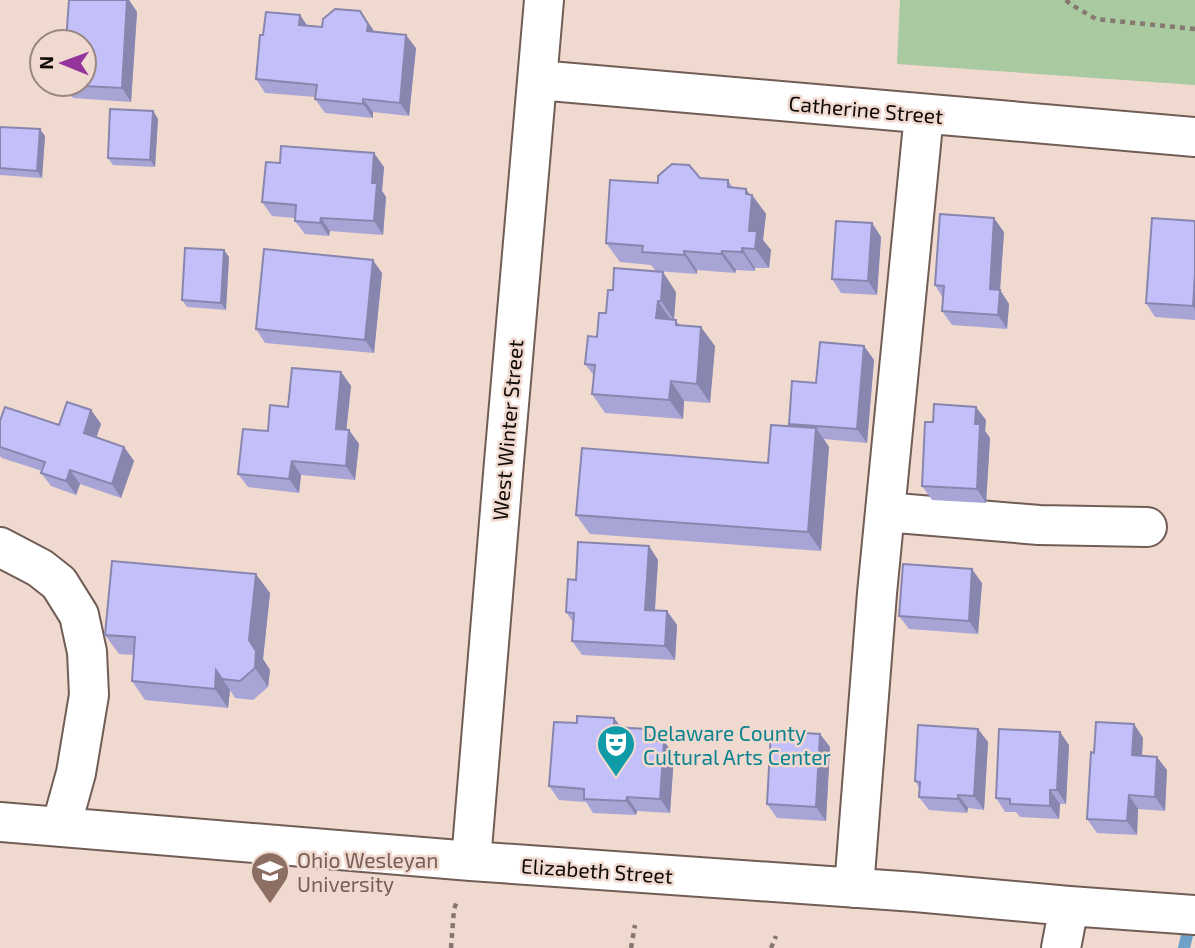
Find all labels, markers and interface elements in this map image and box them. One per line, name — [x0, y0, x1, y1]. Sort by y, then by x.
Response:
north arrow — [28, 28, 98, 98]
text: N — [34, 56, 57, 70]
street label: Catherine Street — [788, 90, 944, 128]
street label: West Winter Street — [487, 338, 527, 522]
place label: Delaware County Cultural Arts Center — [643, 720, 831, 769]
theatre icon: Delaware County Cultural Arts Center — [595, 723, 637, 778]
place label: Ohio Wesleyan University — [297, 847, 438, 896]
school or university icon: Ohio Wesleyan University — [249, 850, 291, 905]
street label: Elizabeth Street — [520, 852, 674, 888]

